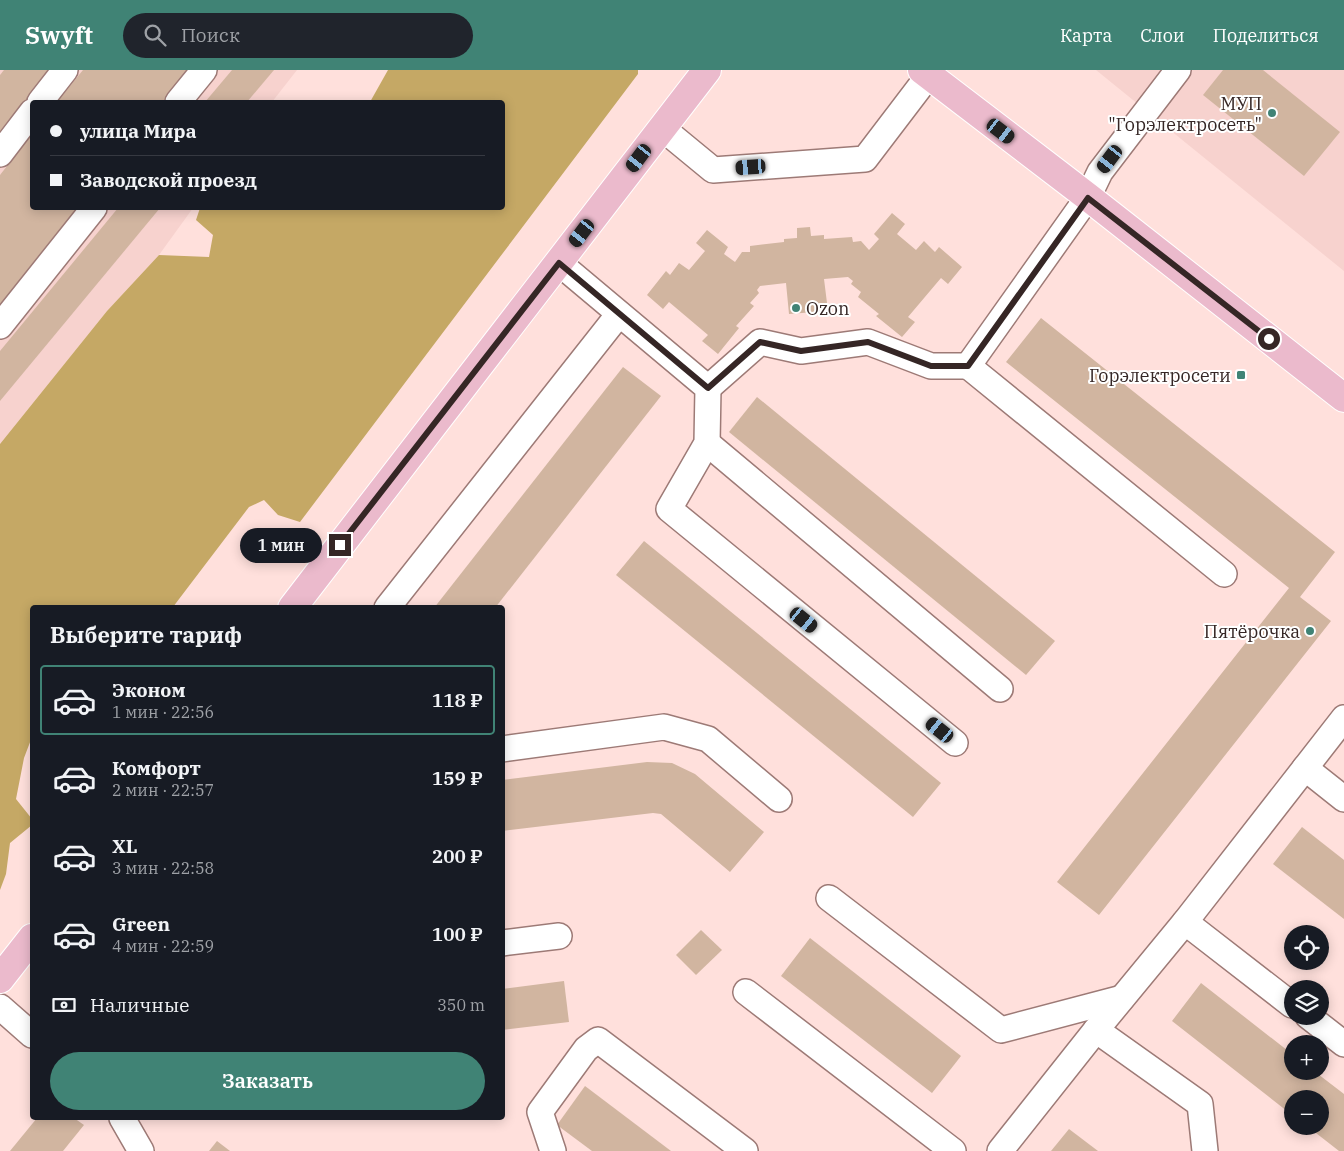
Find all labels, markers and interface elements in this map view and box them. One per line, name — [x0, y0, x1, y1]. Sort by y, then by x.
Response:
search box — [123, 13, 473, 58]
text: Swyft — [25, 19, 93, 51]
icon: search — [141, 21, 169, 49]
text: Поиск — [181, 23, 240, 47]
text: Карта — [1060, 24, 1112, 47]
text: Слои — [1140, 24, 1185, 47]
text: Поделиться — [1213, 24, 1319, 47]
place label: МУП "Горэлектросеть" — [1108, 92, 1262, 136]
marker: МУП "Горэлектросеть" — [1266, 107, 1278, 119]
car — [984, 116, 1017, 146]
text: улица Мира — [80, 119, 197, 143]
car — [623, 142, 654, 174]
car — [1094, 143, 1125, 175]
car — [735, 158, 766, 176]
text: Заводской проезд — [80, 168, 257, 192]
car — [566, 217, 597, 249]
place label: Ozon — [806, 297, 850, 320]
marker: Ozon — [790, 302, 802, 314]
route start — [1258, 328, 1280, 350]
place label: Горэлектросети — [1089, 364, 1231, 387]
marker: Горэлектросети — [1235, 369, 1247, 381]
callout: 1 мин — [240, 528, 322, 562]
route end — [329, 534, 351, 556]
text: 1 мин — [258, 535, 304, 555]
car — [787, 605, 820, 635]
text: Выберите тариф — [50, 620, 242, 649]
place label: Пятёрочка — [1204, 620, 1300, 643]
marker: Пятёрочка — [1304, 625, 1316, 637]
icon: car — [52, 678, 97, 723]
text: Эконом — [112, 678, 185, 702]
text: 118 ₽ — [432, 688, 483, 712]
text: 1 мин · 22:56 — [112, 702, 214, 722]
car — [923, 715, 956, 745]
icon: car — [52, 756, 97, 801]
text: Комфорт — [112, 756, 201, 780]
text: 159 ₽ — [432, 766, 483, 790]
text: 2 мин · 22:57 — [112, 780, 214, 800]
icon: car — [52, 834, 97, 879]
text: XL — [112, 834, 138, 858]
text: 200 ₽ — [432, 844, 483, 868]
text: 3 мин · 22:58 — [112, 858, 214, 878]
icon: car — [52, 912, 97, 957]
text: Green — [112, 912, 170, 936]
text: 100 ₽ — [432, 922, 483, 946]
map controls — [1284, 925, 1329, 1135]
button: locate — [1284, 925, 1329, 970]
text: 4 мин · 22:59 — [112, 936, 214, 956]
button: layers — [1284, 980, 1329, 1025]
icon: cash — [50, 991, 78, 1019]
text: Наличные — [90, 993, 189, 1017]
text: 350 m — [437, 995, 485, 1015]
button: + — [1284, 1035, 1329, 1080]
button: Заказать — [50, 1052, 485, 1110]
button: − — [1284, 1090, 1329, 1135]

